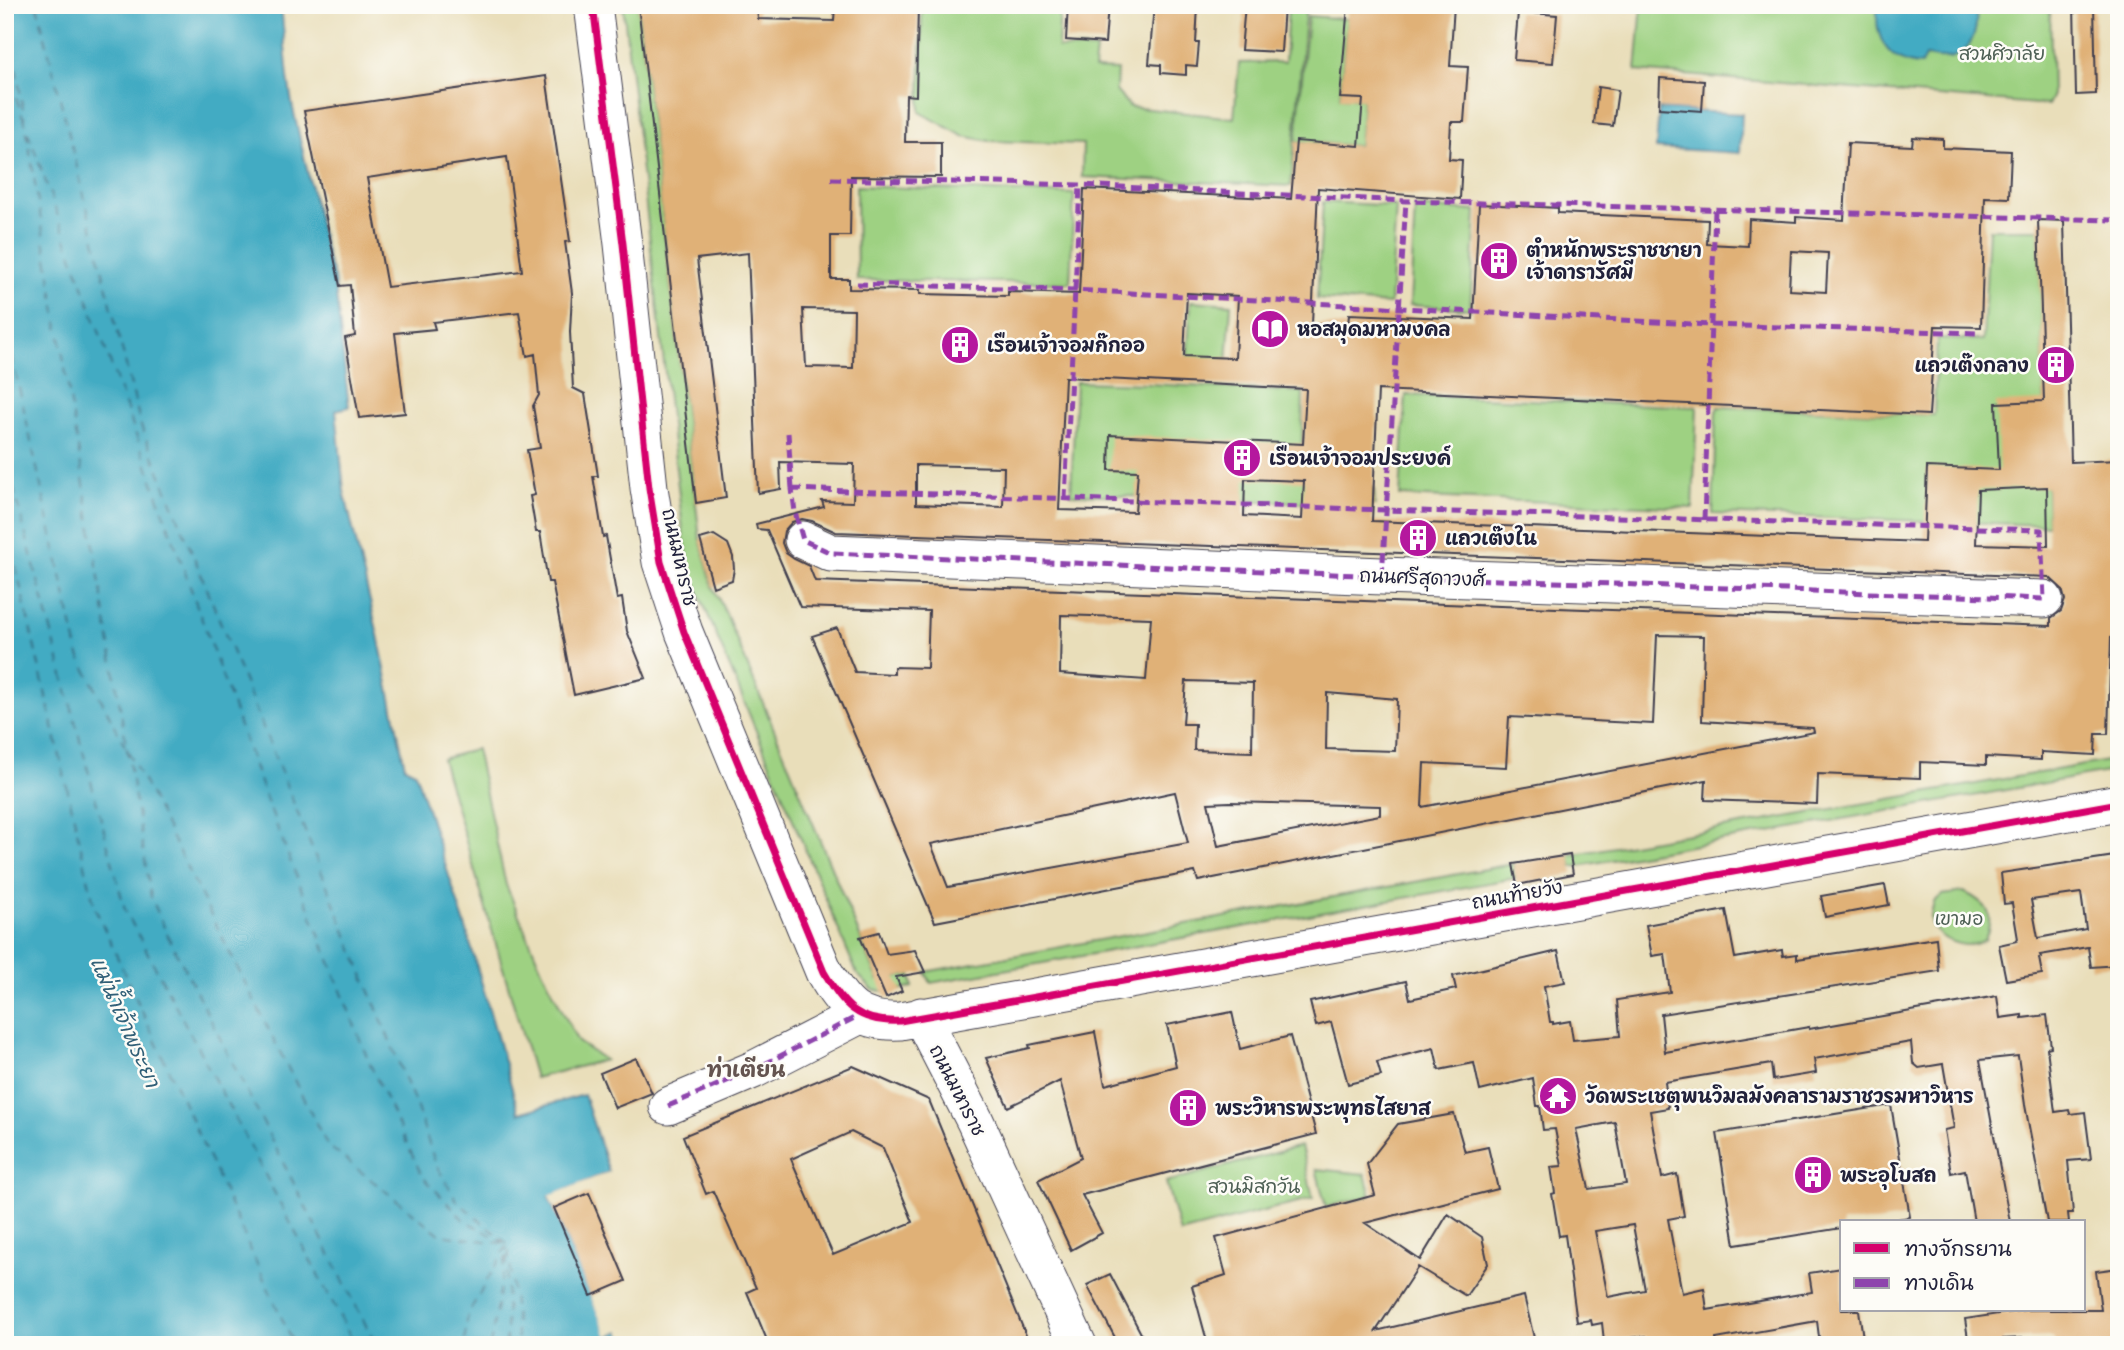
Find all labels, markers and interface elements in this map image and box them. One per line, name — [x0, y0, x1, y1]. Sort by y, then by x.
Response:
park label: สวนศิวาลัย — [1959, 41, 2045, 65]
place label: ตำหนักพระราชชายา เจ้าดารารัศมี — [1526, 237, 1702, 284]
building icon: ตำหนักพระราชชายา เจ้าดารารัศมี — [1478, 240, 1520, 282]
library icon: หอสมุดมหามงคล — [1249, 308, 1291, 350]
place label: หอสมุดมหามงคล — [1297, 317, 1451, 344]
building icon: เรือนเจ้าจอมก๊กออ — [939, 324, 981, 366]
place label: เรือนเจ้าจอมก๊กออ — [987, 332, 1145, 357]
building icon: แถวเต๊งกลาง — [2035, 344, 2077, 386]
place label: แถวเต๊งกลาง — [1915, 352, 2029, 377]
building icon: เรือนเจ้าจอมประยงค์ — [1221, 437, 1263, 479]
place label: เรือนเจ้าจอมประยงค์ — [1269, 445, 1451, 470]
street label: ถนนมหาราช — [657, 506, 703, 608]
building icon: แถวเต๊งใน — [1397, 517, 1439, 559]
place label: แถวเต๊งใน — [1445, 525, 1537, 550]
street label: ถนนศรีสุดาวงศ์ — [1359, 563, 1486, 594]
street label: ถนนท้ายวัง — [1470, 874, 1564, 914]
park label: เขามอ — [1935, 906, 1983, 930]
water label: แม่น้ำเจ้าพระยา — [85, 950, 172, 1093]
street label: ถนนมหาราช — [925, 1040, 991, 1140]
district label: ท่าเตียน — [706, 1055, 786, 1083]
temple icon: วัดพระเชตุพนวิมลมังคลารามราชวรมหาวิหาร — [1537, 1075, 1579, 1117]
place label: วัดพระเชตุพนวิมลมังคลารามราชวรมหาวิหาร — [1585, 1084, 1974, 1111]
building icon: พระวิหารพระพุทธไสยาส — [1167, 1087, 1209, 1129]
place label: พระวิหารพระพุทธไสยาส — [1215, 1095, 1432, 1123]
building icon: พระอุโบสถ — [1792, 1154, 1834, 1196]
place label: พระอุโบสถ — [1840, 1162, 1937, 1190]
park label: สวนมิสกวัน — [1208, 1174, 1301, 1198]
legend — [1840, 1220, 2086, 1312]
text: ทางจักรยาน — [1904, 1235, 2012, 1262]
text: ทางเดิน — [1904, 1269, 1974, 1296]

